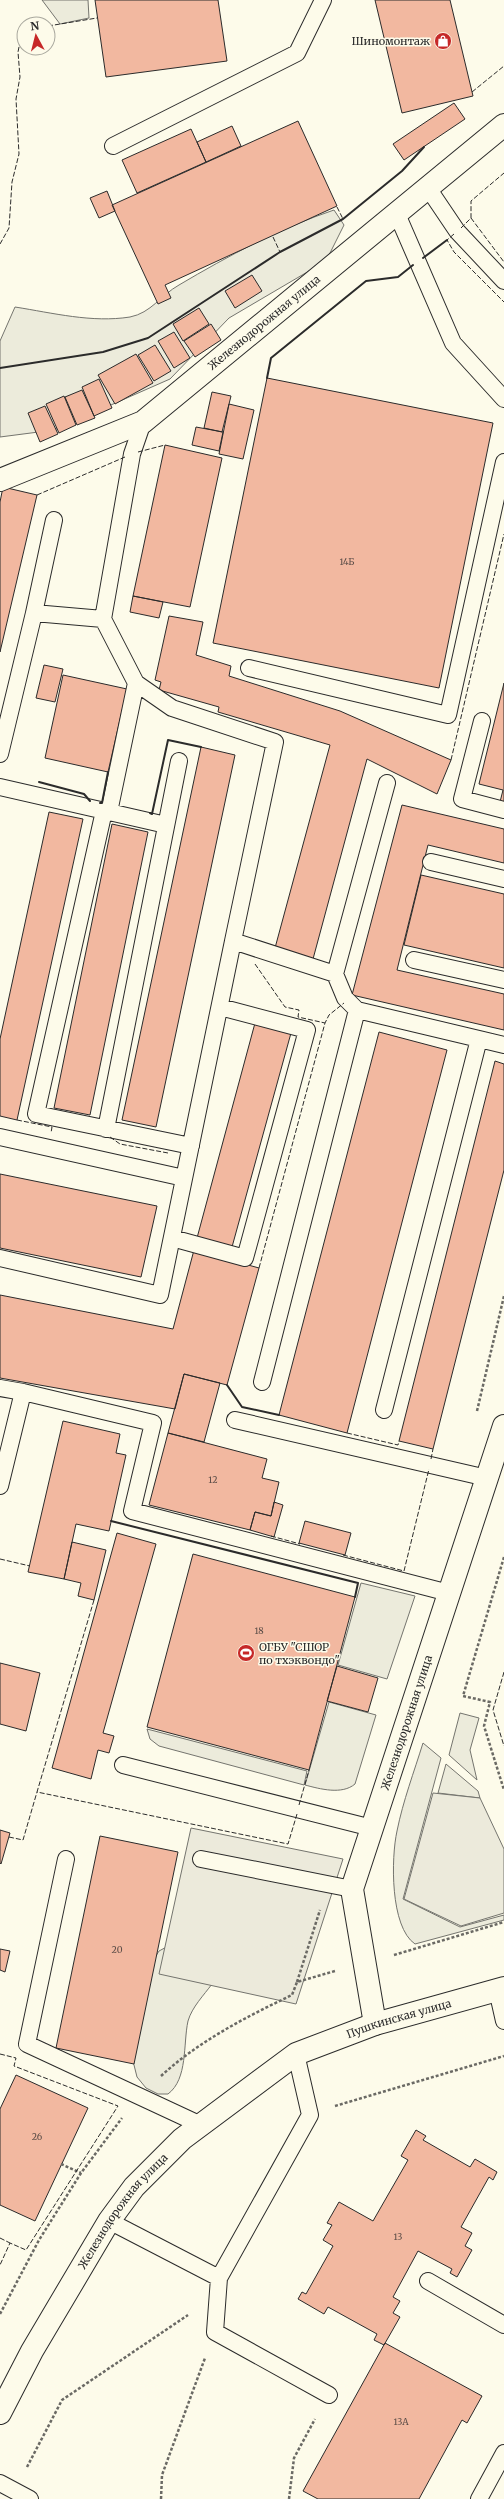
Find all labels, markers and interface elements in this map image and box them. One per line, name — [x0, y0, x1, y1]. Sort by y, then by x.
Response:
north arrow — [16, 16, 56, 56]
text: N — [30, 19, 40, 34]
shop icon: Шиномонтаж — [433, 31, 453, 51]
place label: Шиномонтаж — [352, 34, 430, 48]
street label: Железнодорожная улица — [205, 272, 323, 373]
house number: 14Б — [339, 556, 355, 567]
house number: 12 — [208, 1474, 218, 1485]
house number: 18 — [254, 1625, 264, 1636]
place label: ОГБУ "СШОР по тхэквондо" — [259, 1640, 340, 1667]
sports icon: ОГБУ "СШОР по тхэквондо" — [236, 1643, 256, 1663]
street label: Железнодорожная улица — [378, 1653, 435, 1792]
house number: 20 — [112, 1944, 123, 1955]
street label: Пушкинская улица — [344, 1996, 453, 2041]
house number: 26 — [32, 2131, 43, 2142]
street label: Железнодорожная улица — [75, 2150, 171, 2272]
house number: 13 — [394, 2231, 402, 2242]
house number: 13А — [393, 2416, 409, 2427]

